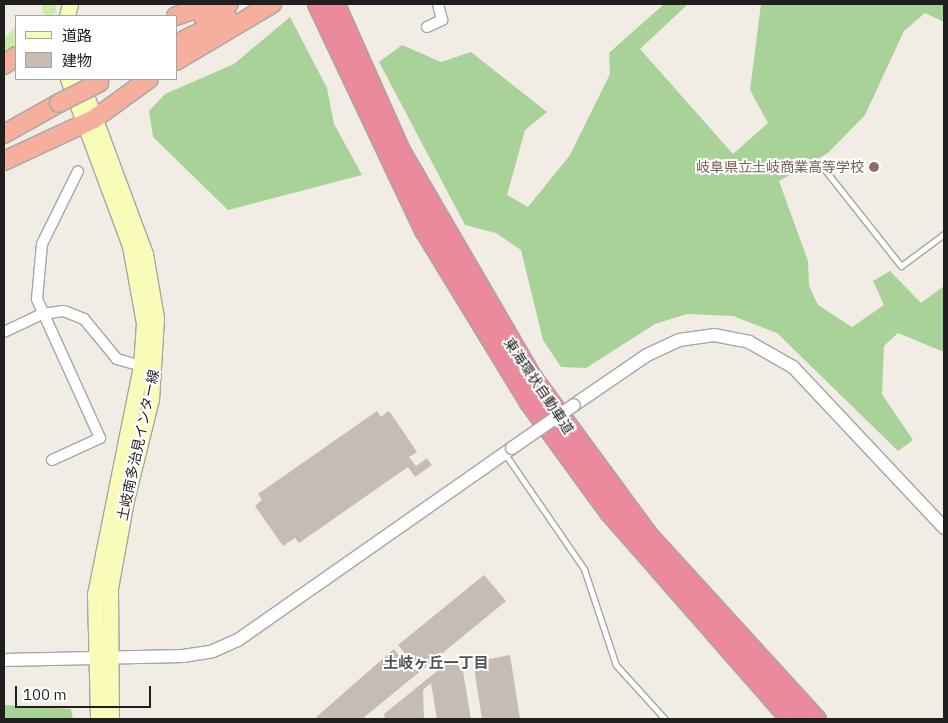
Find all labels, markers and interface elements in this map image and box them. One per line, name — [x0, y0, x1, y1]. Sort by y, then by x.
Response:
legend — [15, 15, 178, 80]
text: 道路 — [62, 26, 92, 45]
text: 建物 — [62, 51, 92, 70]
place label: 岐阜県立土岐商業高等学校 — [696, 159, 864, 175]
marker: 岐阜県立土岐商業高等学校 — [868, 161, 880, 173]
street label: 東海環状自動車道 — [501, 335, 577, 437]
street label: 土岐南多治見インター線 — [114, 368, 162, 522]
district label: 土岐ヶ丘一丁目 — [384, 654, 488, 672]
scale bar — [18, 676, 154, 708]
text: 100 m — [23, 685, 67, 704]

